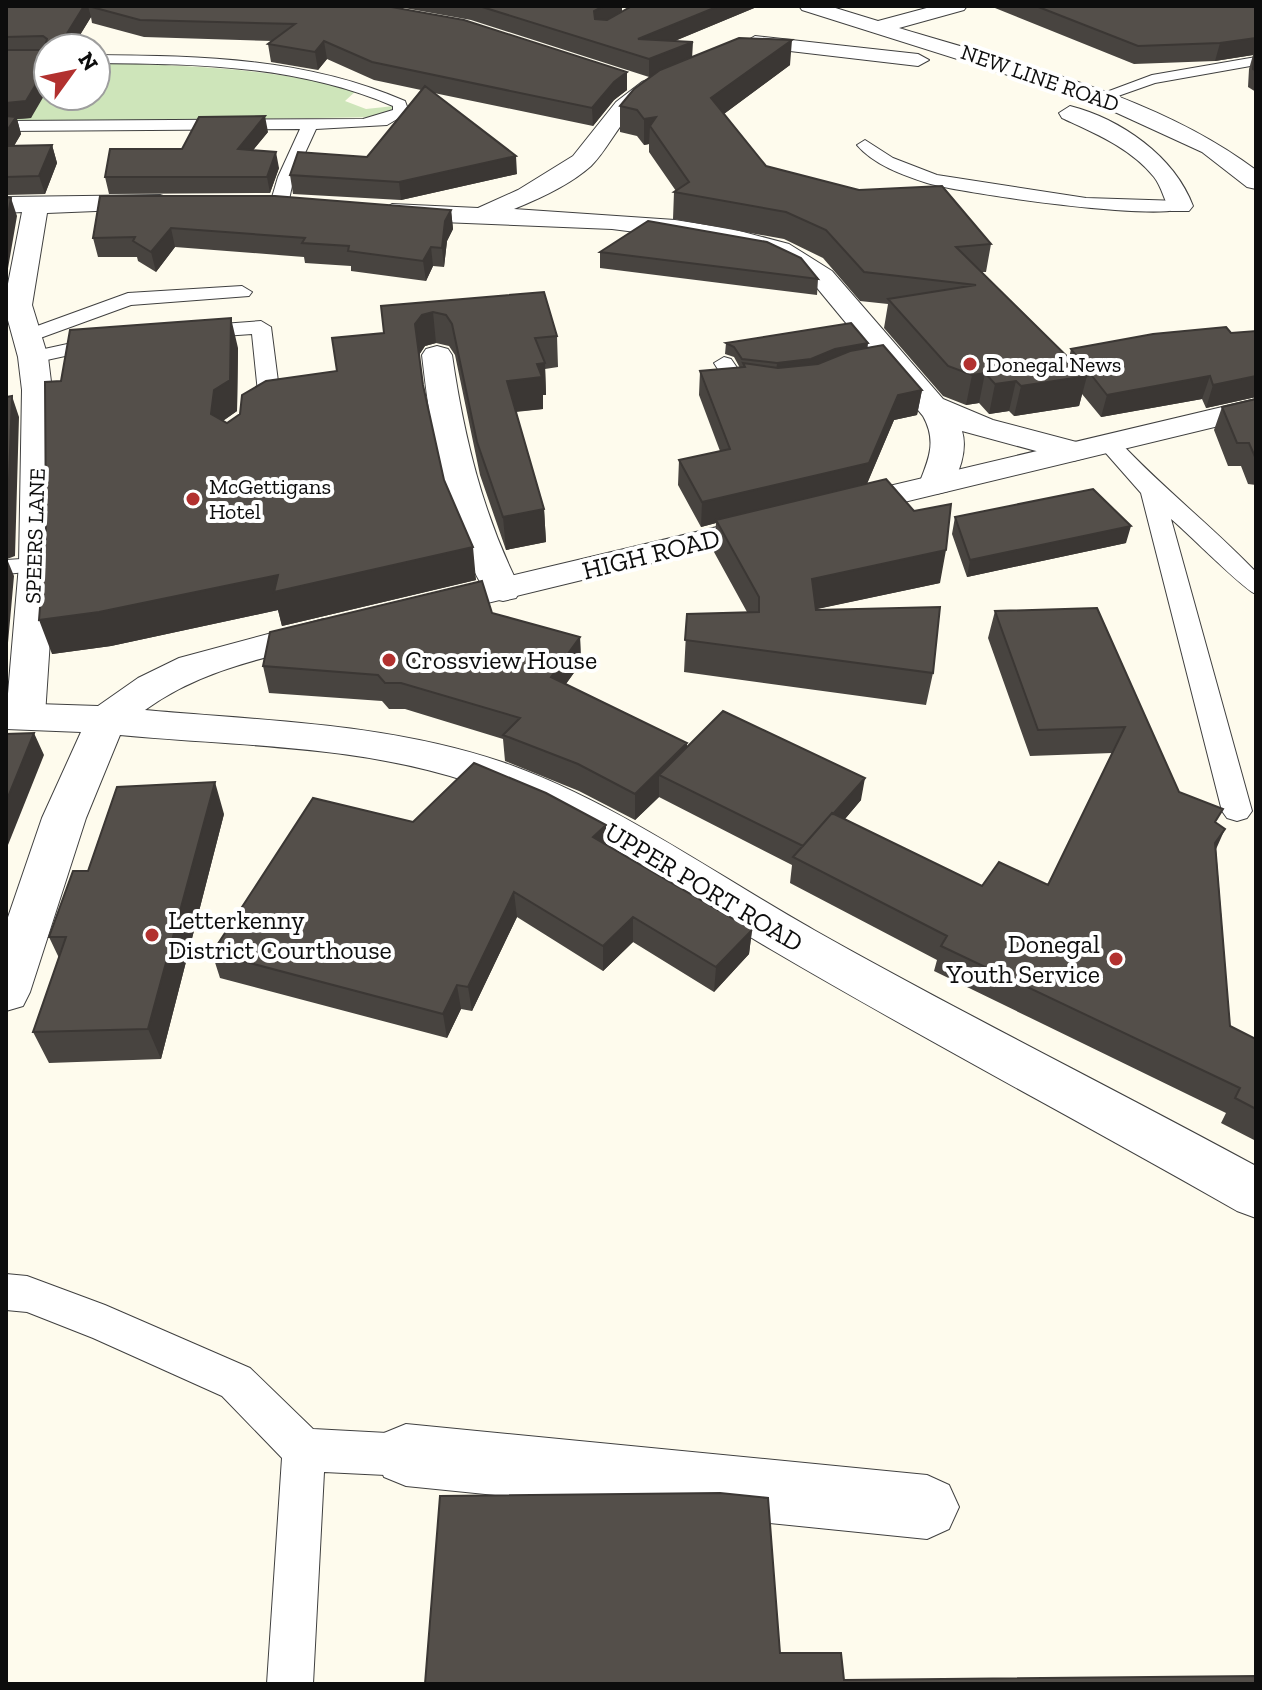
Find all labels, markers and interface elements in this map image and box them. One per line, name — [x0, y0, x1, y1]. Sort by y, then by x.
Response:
north arrow — [32, 32, 112, 112]
street label: NEW LINE ROAD — [957, 38, 1123, 118]
text: N — [72, 47, 104, 76]
place label: Donegal News — [986, 351, 1121, 378]
marker: Donegal News — [961, 355, 979, 373]
street label: SPEERS LANE — [19, 468, 51, 604]
place label: McGettigans Hotel — [209, 473, 331, 525]
marker: McGettigans Hotel — [184, 490, 202, 508]
street label: HIGH ROAD — [579, 521, 723, 587]
place label: Crossview House — [405, 644, 597, 676]
marker: Crossview House — [380, 651, 398, 669]
street label: UPPER PORT ROAD — [599, 815, 809, 959]
place label: Letterkenny District Courthouse — [168, 904, 392, 966]
marker: Letterkenny District Courthouse — [143, 926, 161, 944]
place label: Donegal Youth Service — [946, 928, 1100, 990]
marker: Donegal Youth Service — [1107, 950, 1125, 968]

